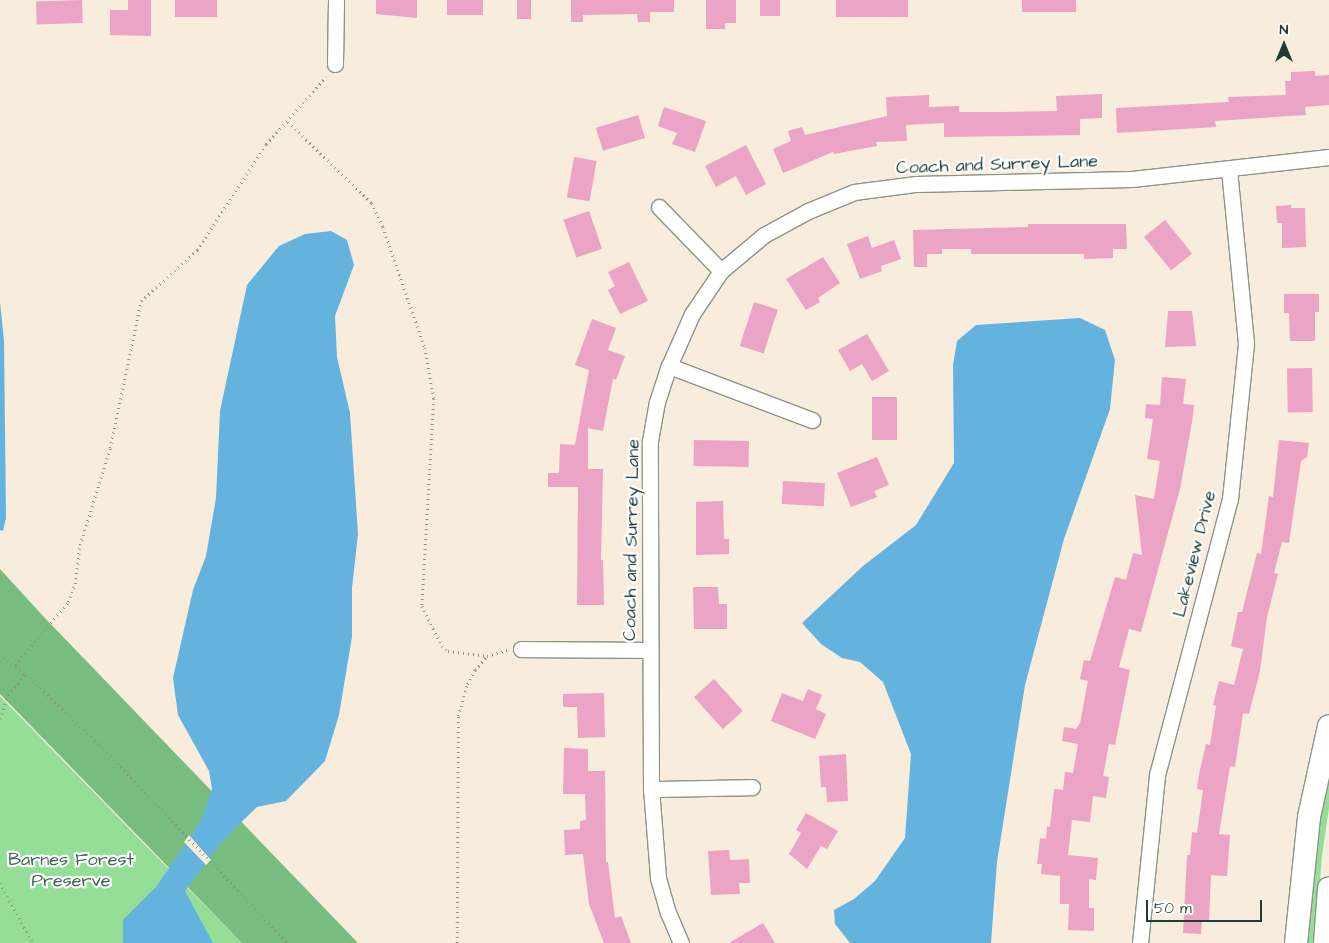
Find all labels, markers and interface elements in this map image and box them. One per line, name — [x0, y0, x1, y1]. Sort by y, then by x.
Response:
north arrow — [1259, 20, 1309, 70]
text: N — [1280, 20, 1288, 40]
street label: Coach and Surrey Lane — [896, 151, 1098, 179]
street label: Coach and Surrey Lane — [619, 439, 645, 641]
street label: Lakeview Drive — [1169, 489, 1221, 619]
park label: Barnes Forest Preserve — [8, 850, 134, 892]
scale bar — [1149, 890, 1265, 922]
text: 50 m — [1154, 898, 1192, 919]

